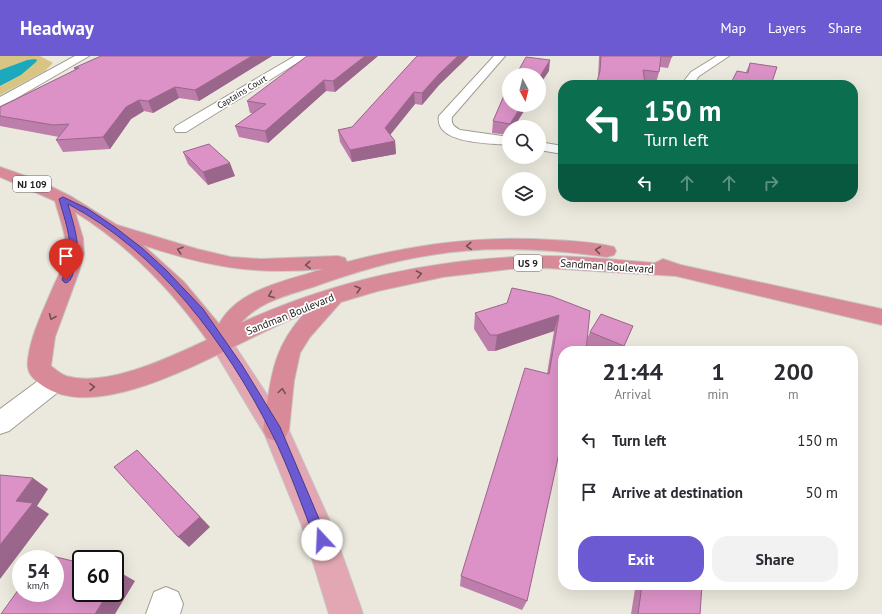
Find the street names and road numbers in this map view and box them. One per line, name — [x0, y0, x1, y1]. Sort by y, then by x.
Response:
street label: Captains Court — [215, 72, 269, 111]
road number: NJ 109 — [13, 176, 51, 192]
road number: US 9 — [514, 255, 542, 271]
street label: Sandman Boulevard — [560, 256, 654, 276]
street label: Sandman Boulevard — [244, 290, 336, 338]

